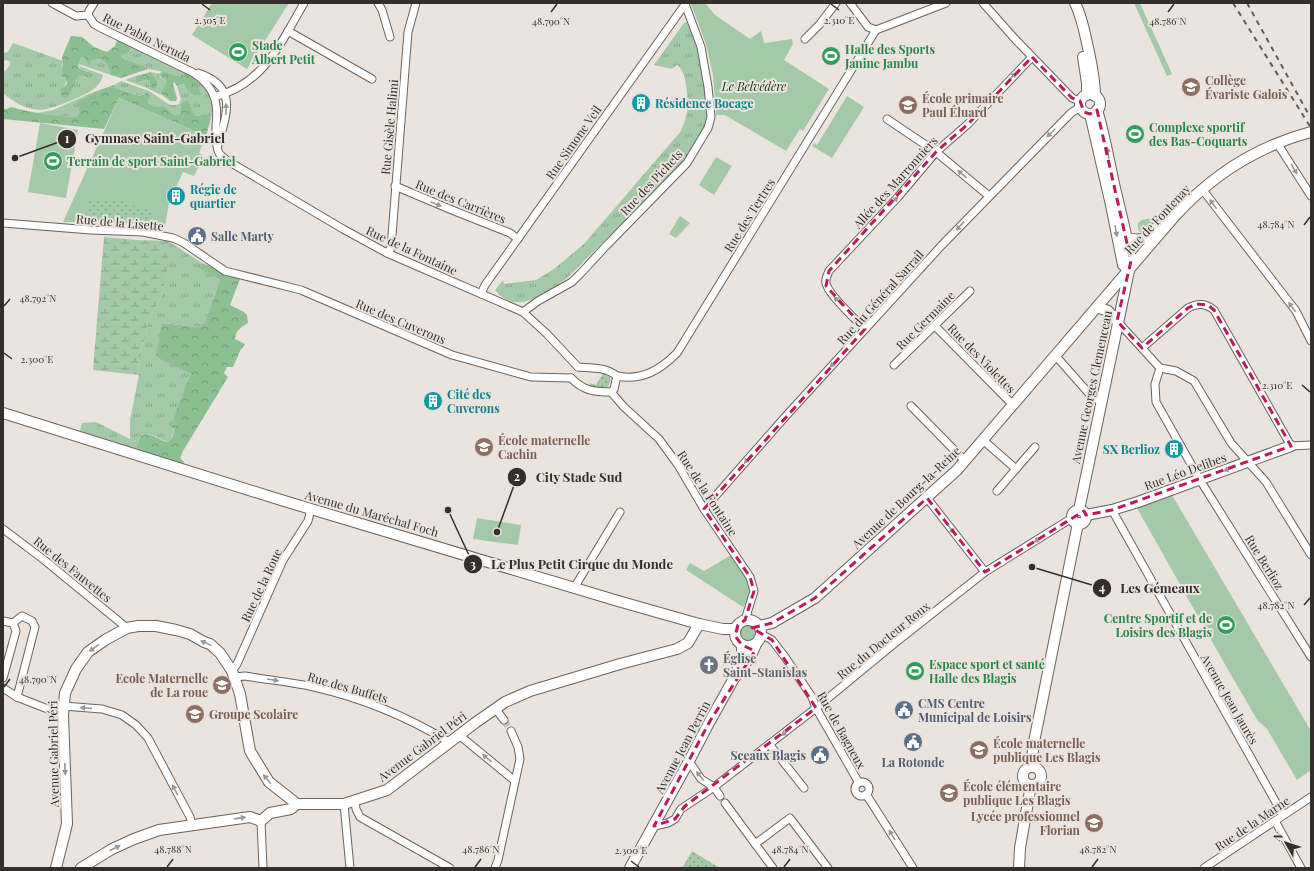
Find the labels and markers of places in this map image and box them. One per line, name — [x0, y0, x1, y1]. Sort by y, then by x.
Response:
place label: Stade Albert Petit — [251, 37, 316, 67]
sports icon: Stade Albert Petit — [227, 41, 249, 63]
place label: Halle des Sports Janine Jambu — [844, 41, 935, 71]
sports icon: Halle des Sports Janine Jambu — [820, 45, 842, 67]
place label: Collège Évariste Galois — [1205, 72, 1288, 102]
school or university icon: Collège Évariste Galois — [1180, 76, 1202, 98]
place label: École primaire Paul Éluard — [922, 90, 1004, 120]
building icon: Résidence Bocage — [630, 92, 652, 114]
school or university icon: École primaire Paul Éluard — [897, 94, 919, 116]
place label: Résidence Bocage — [655, 95, 754, 111]
place label: Complexe sportif des Bas-Coquarts — [1149, 119, 1248, 149]
sports icon: Complexe sportif des Bas-Coquarts — [1124, 123, 1146, 145]
callout: Gymnase Saint-Gabriel — [57, 126, 233, 151]
sports icon: Terrain de sport Saint-Gabriel — [42, 150, 64, 172]
place label: Terrain de sport Saint-Gabriel — [67, 153, 236, 169]
place label: Régie de quartier — [190, 181, 237, 211]
building icon: Régie de quartier — [165, 185, 187, 207]
public building icon: Salle Marty — [186, 225, 208, 247]
place label: Salle Marty — [211, 228, 275, 244]
place label: Cité des Cuverons — [447, 386, 500, 416]
building icon: Cité des Cuverons — [422, 390, 444, 412]
place label: École maternelle Cachin — [498, 432, 590, 462]
school or university icon: École maternelle Cachin — [473, 436, 495, 458]
building icon: SX Berlioz — [1163, 438, 1185, 460]
place label: SX Berlioz — [1103, 441, 1160, 457]
callout: City Stade Sud — [507, 465, 630, 490]
callout: Le Plus Petit Cirque du Monde — [463, 552, 681, 577]
callout: Les Gémeaux — [1092, 576, 1208, 601]
place label: Centre Sportif et de Loisirs des Blagis — [1104, 610, 1212, 640]
sports icon: Centre Sportif et de Loisirs des Blagis — [1215, 614, 1237, 636]
place label: Église Saint-Stanislas — [723, 650, 807, 680]
church icon: Église Saint-Stanislas — [698, 654, 720, 676]
place label: Espace sport et santé Halle des Blagis — [929, 656, 1045, 686]
sports icon: Espace sport et santé Halle des Blagis — [904, 660, 926, 682]
place label: Ecole Maternelle de La roue — [115, 670, 208, 700]
school or university icon: Ecole Maternelle de La roue — [211, 674, 233, 696]
place label: CMS Centre Municipal de Loisirs — [918, 695, 1032, 725]
public building icon: CMS Centre Municipal de Loisirs — [893, 699, 915, 721]
school or university icon: Groupe Scolaire — [184, 703, 206, 725]
place label: Groupe Scolaire — [209, 706, 298, 722]
public building icon: La Rotonde — [902, 731, 924, 753]
place label: École maternelle publique Les Blagis — [993, 735, 1101, 765]
school or university icon: École maternelle publique Les Blagis — [968, 739, 990, 761]
public building icon: Sceaux Blagis — [809, 744, 831, 766]
place label: Sceaux Blagis — [731, 747, 806, 763]
place label: La Rotonde — [882, 754, 944, 770]
place label: École élémentaire publique Les Blagis — [963, 778, 1071, 808]
school or university icon: École élémentaire publique Les Blagis — [938, 782, 960, 804]
place label: Lycée professionnel Florian — [971, 808, 1081, 838]
school or university icon: Lycée professionnel Florian — [1083, 812, 1105, 834]

